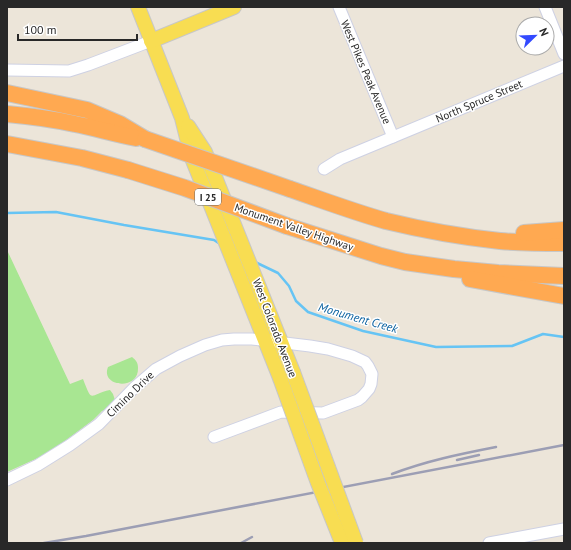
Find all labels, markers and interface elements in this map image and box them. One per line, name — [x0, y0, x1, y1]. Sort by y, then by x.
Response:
scale bar — [18, 16, 137, 42]
north arrow — [515, 16, 555, 56]
street label: West Pikes Peak Avenue — [338, 18, 394, 126]
text: 100 m — [24, 22, 57, 37]
text: N — [536, 26, 552, 38]
street label: North Spruce Street — [434, 76, 525, 126]
road number: I 25 — [195, 189, 221, 205]
street label: Monument Valley Highway — [233, 200, 356, 254]
street label: West Colorado Avenue — [250, 277, 300, 380]
water label: Monument Creek — [317, 299, 400, 336]
street label: Cimino Drive — [103, 368, 157, 420]

